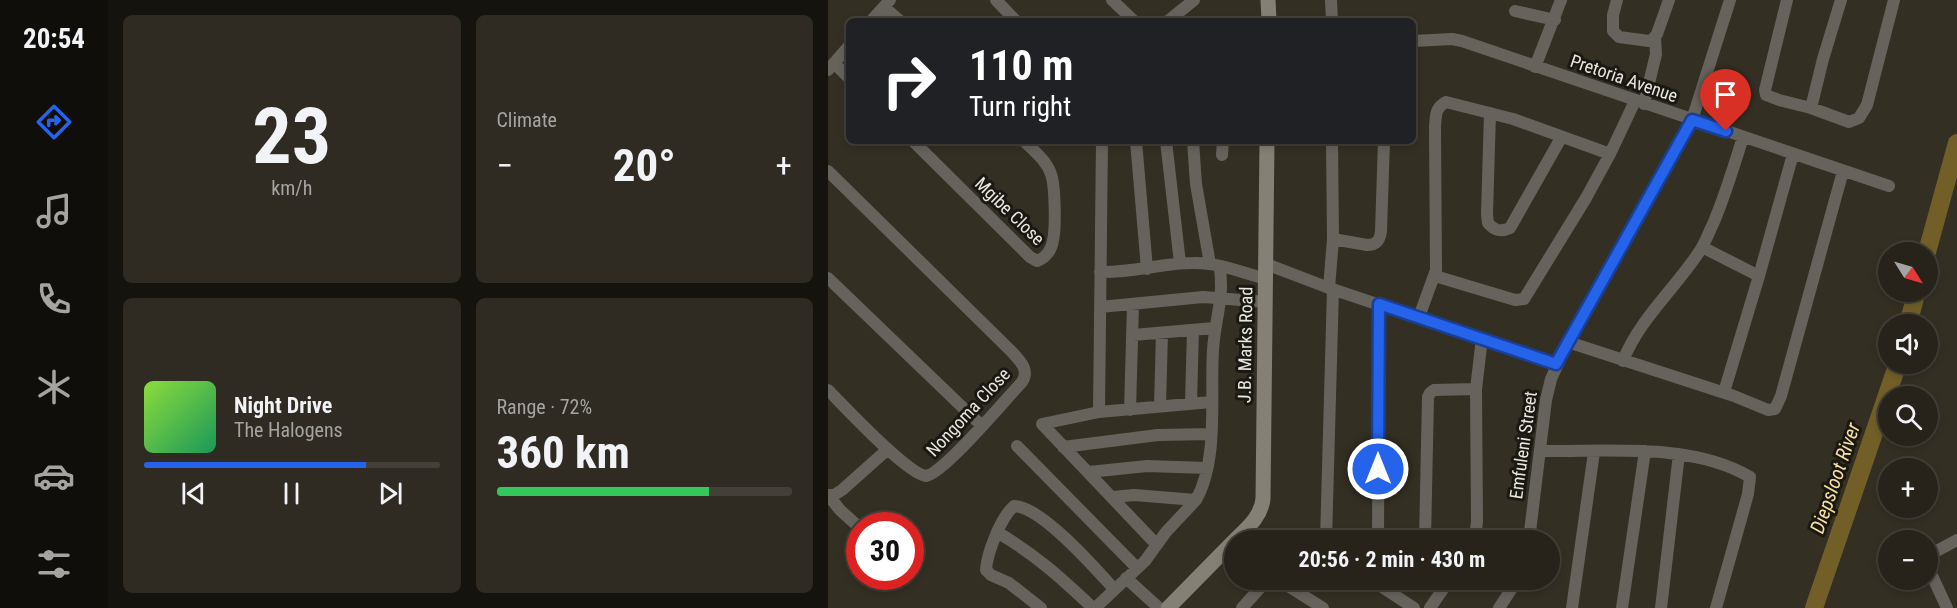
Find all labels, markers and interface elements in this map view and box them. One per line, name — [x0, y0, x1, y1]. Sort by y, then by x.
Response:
text: 20:54 — [23, 23, 85, 55]
text: 110 m — [969, 41, 1074, 90]
icon: right — [870, 42, 948, 120]
street label: Pretoria Avenue — [1568, 50, 1680, 106]
pin — [1700, 69, 1751, 131]
icon: arrive — [1709, 78, 1742, 111]
text: 23 — [252, 91, 331, 182]
text: Turn right — [969, 91, 1071, 123]
icon: directions — [33, 101, 75, 143]
text: Climate — [497, 108, 557, 132]
text: 20° — [613, 139, 676, 192]
text: − — [497, 146, 513, 185]
text: + — [776, 146, 792, 185]
street label: Mgibe Close — [971, 173, 1049, 249]
text: km/h — [271, 176, 312, 200]
icon: music — [33, 190, 75, 232]
north arrow — [1878, 242, 1938, 302]
map controls — [1878, 242, 1938, 590]
icon: phone — [33, 278, 75, 320]
street label: J.B. Marks Road — [1233, 287, 1257, 403]
button: sound — [1878, 314, 1938, 374]
street label: Nongoma Close — [922, 363, 1014, 461]
icon: climate — [33, 366, 75, 408]
button: search — [1878, 386, 1938, 446]
street label: Emfuleni Street — [1505, 390, 1541, 500]
text: Night Drive — [234, 393, 332, 418]
text: Range · 72% — [497, 395, 592, 419]
text: The Halogens — [234, 418, 343, 442]
water label: Diepsloot River — [1805, 419, 1865, 536]
text: 360 km — [497, 426, 630, 479]
position arrow — [1346, 437, 1410, 501]
icon: car — [33, 455, 75, 497]
button: + — [1878, 458, 1938, 518]
icon: previous — [177, 477, 210, 510]
icon: pause — [275, 477, 308, 510]
icon: next — [374, 477, 407, 510]
speed limit sign: 30 — [846, 512, 924, 590]
button: − — [1878, 530, 1938, 590]
icon: filters — [33, 543, 75, 585]
text: 20:56 · 2 min · 430 m — [1299, 547, 1485, 572]

